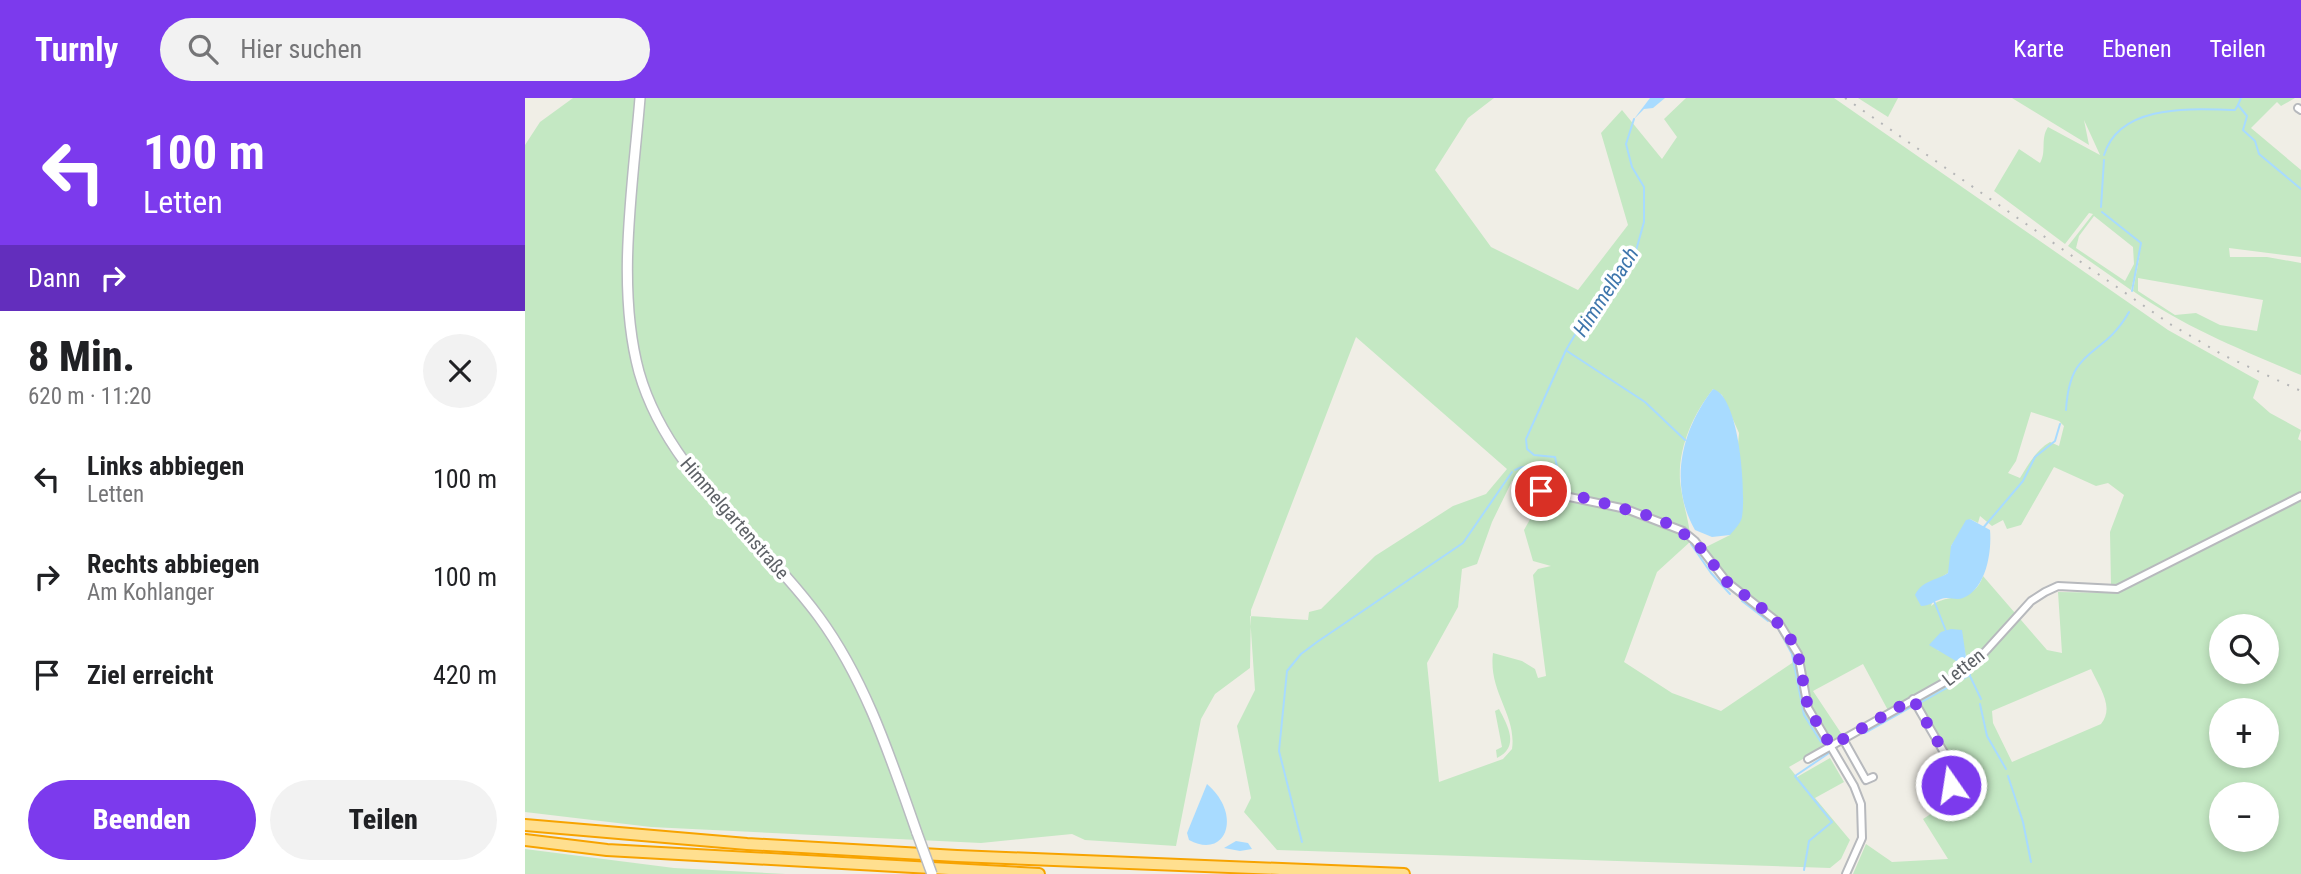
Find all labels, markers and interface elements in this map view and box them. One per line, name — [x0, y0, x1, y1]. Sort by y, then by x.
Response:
search box — [160, 18, 650, 81]
text: Turnly — [35, 30, 118, 69]
icon: search — [184, 30, 222, 68]
text: Hier suchen — [240, 34, 362, 64]
text: Karte — [2013, 35, 2064, 63]
text: Ebenen — [2102, 35, 2172, 63]
text: Teilen — [2210, 35, 2266, 63]
text: 100 m — [143, 124, 265, 181]
icon: left — [28, 126, 119, 217]
text: Letten — [143, 183, 223, 221]
water label: Himmelbach — [1568, 243, 1644, 341]
icon: right — [94, 259, 132, 297]
text: Dann — [28, 263, 80, 293]
text: 8 Min. — [28, 332, 135, 381]
button: close — [423, 334, 497, 408]
text: 620 m · 11:20 — [28, 383, 152, 410]
text: Links abbiegen — [87, 451, 244, 481]
street label: Himmelgartenstraße — [675, 453, 794, 584]
icon: left — [28, 460, 66, 498]
pin — [1511, 461, 1571, 521]
text: 100 m — [433, 464, 497, 494]
icon: arrive — [1522, 472, 1560, 510]
text: Letten — [87, 481, 144, 508]
text: Rechts abbiegen — [87, 549, 260, 579]
icon: right — [28, 558, 66, 596]
text: 100 m — [433, 562, 497, 592]
text: Am Kohlanger — [87, 579, 214, 606]
map controls — [2209, 614, 2279, 852]
button: search — [2209, 614, 2279, 684]
street label: Letten — [1938, 644, 1989, 691]
icon: arrive — [28, 656, 66, 694]
text: Ziel erreicht — [87, 660, 213, 690]
text: 420 m — [433, 660, 497, 690]
button: + — [2209, 698, 2279, 768]
position arrow — [1914, 748, 1988, 822]
button: Beenden — [28, 780, 256, 860]
button: Teilen — [270, 780, 497, 860]
button: − — [2209, 782, 2279, 852]

